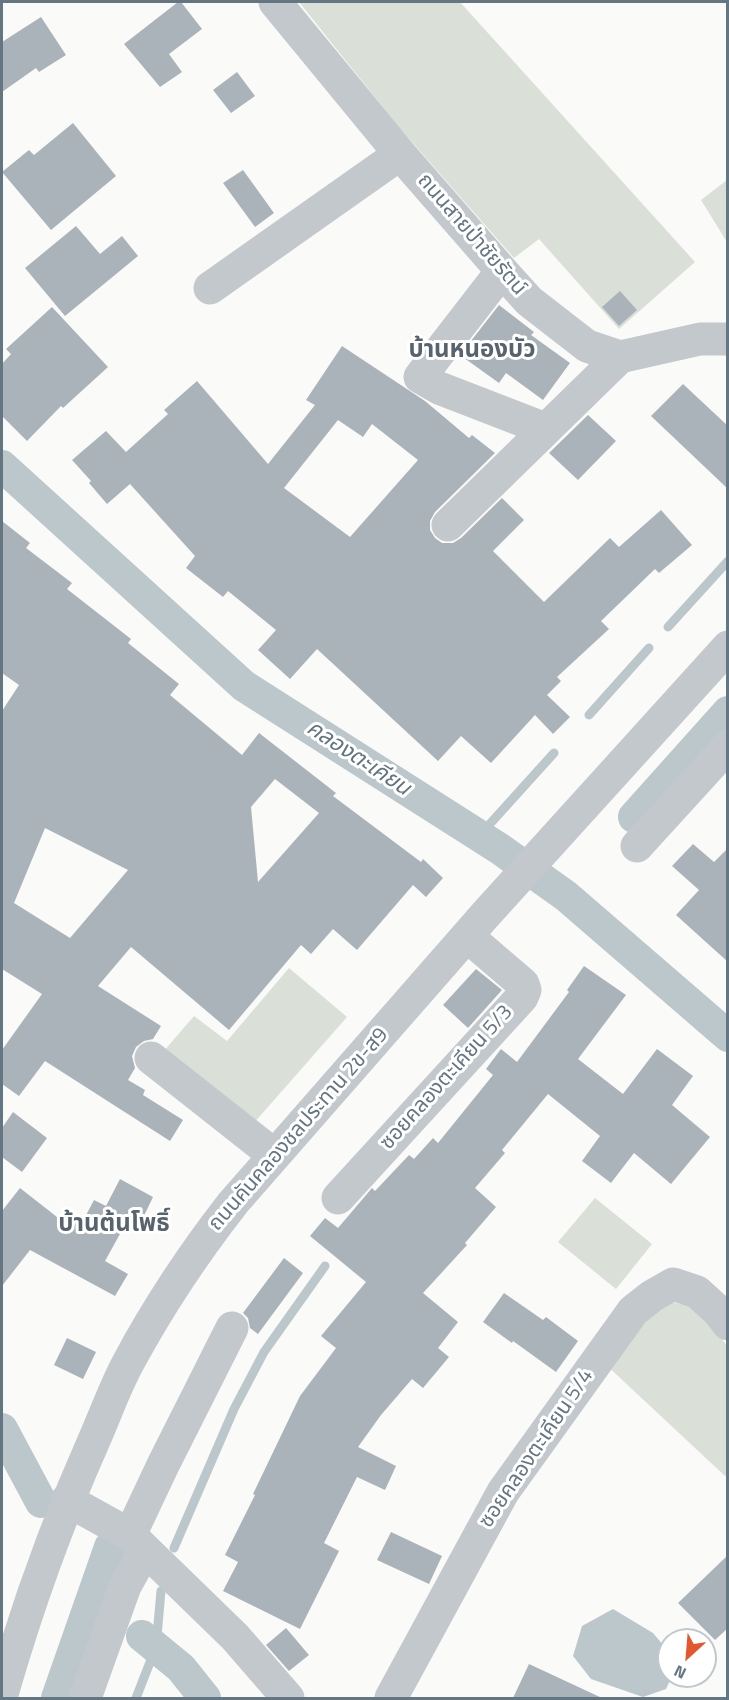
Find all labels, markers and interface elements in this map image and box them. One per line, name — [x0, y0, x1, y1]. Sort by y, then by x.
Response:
street label: ถนนสายป่าชัยรัตน์ — [411, 169, 531, 301]
district label: บ้านหนองบัว — [408, 337, 536, 365]
water label: คลองตะเคียน — [301, 716, 415, 802]
street label: ซอยคลองตะเคียน 5/3 — [375, 1000, 519, 1156]
street label: ถนนคันคลองชลประทาน 2ข-ส9 — [204, 1023, 394, 1237]
district label: บ้านต้นโพธิ์ — [58, 1211, 170, 1239]
street label: ซอยคลองตะเคียน 5/4 — [475, 1365, 599, 1533]
north arrow — [657, 1628, 717, 1688]
text: N — [670, 1659, 690, 1686]

